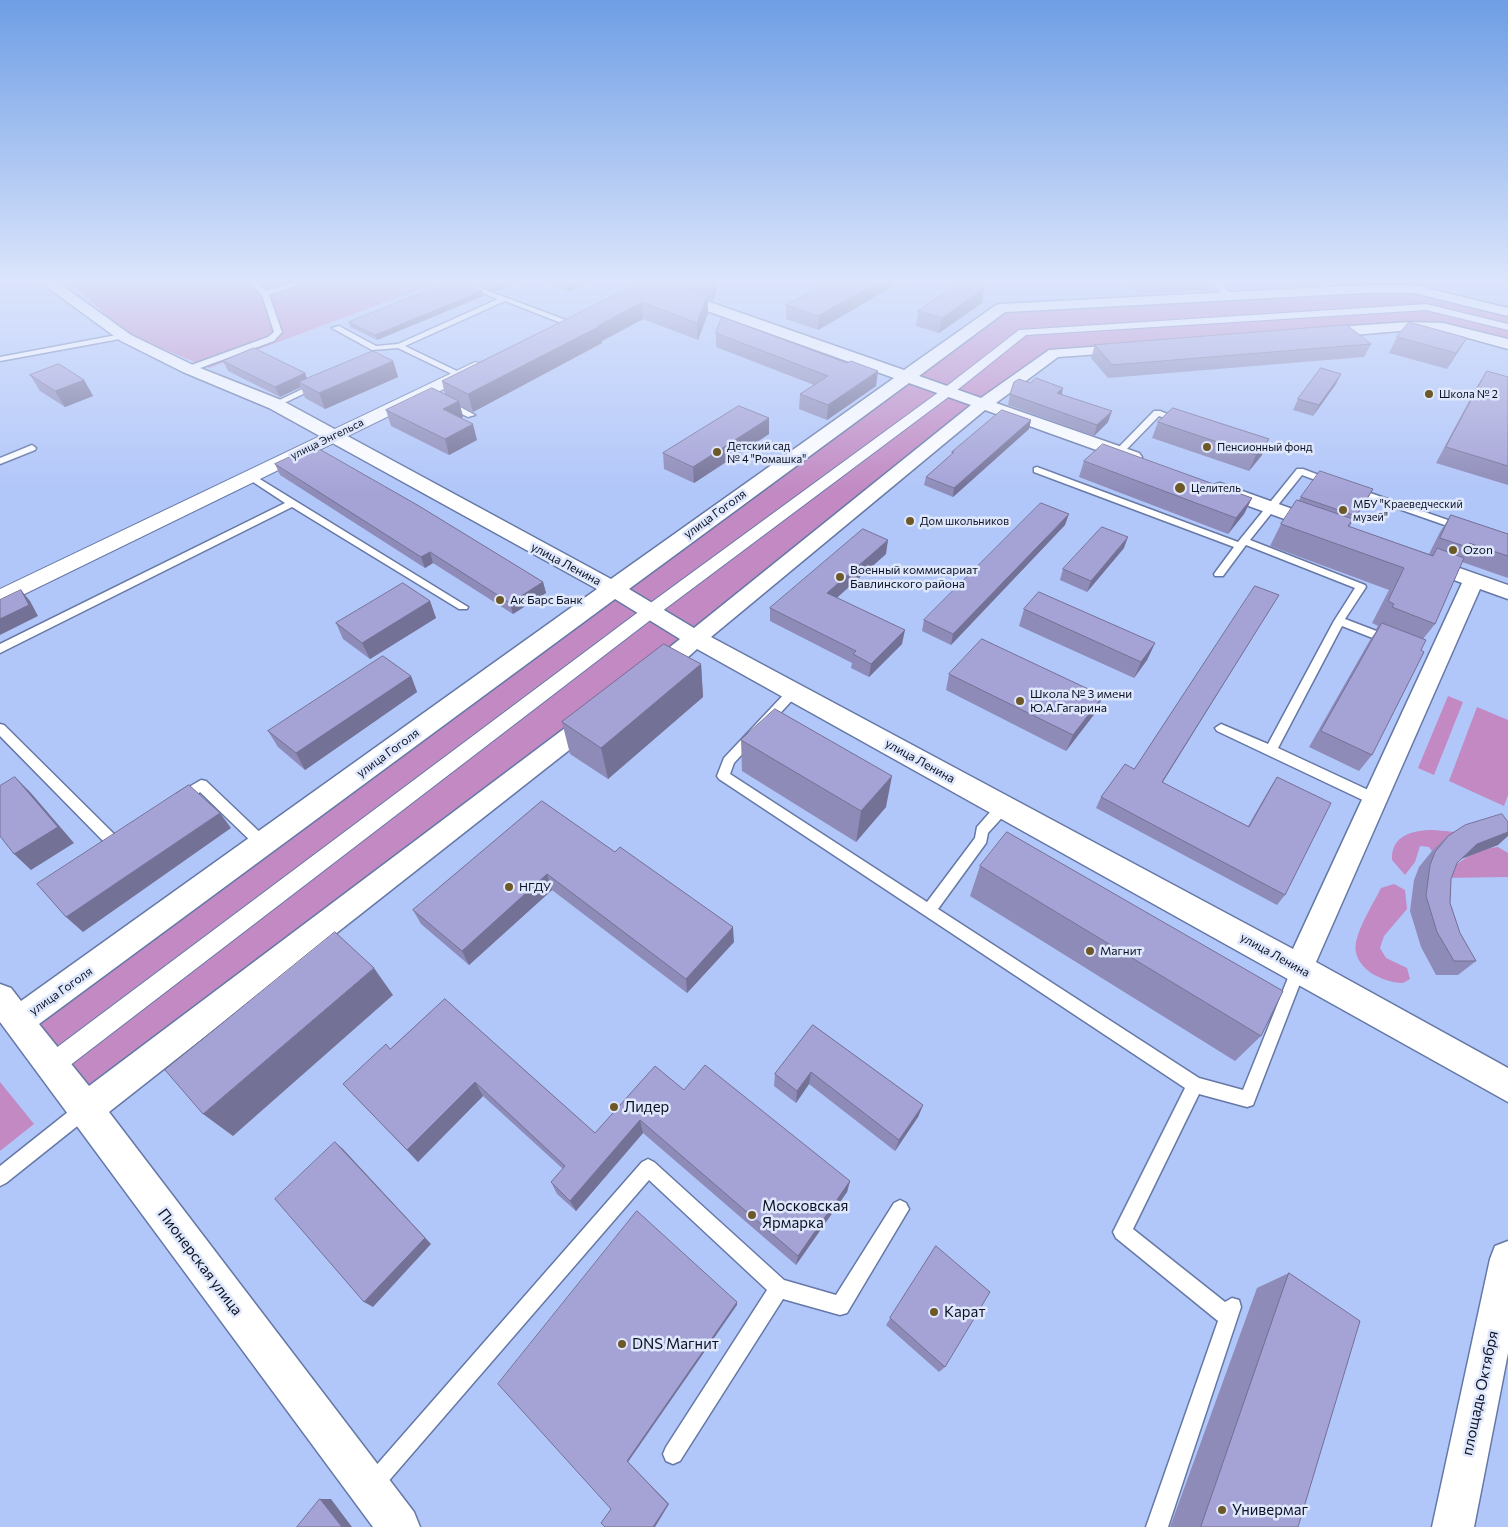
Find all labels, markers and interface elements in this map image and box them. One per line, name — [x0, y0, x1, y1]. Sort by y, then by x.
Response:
place label: Школа № 2 — [1439, 387, 1498, 401]
marker: Школа № 2 — [1423, 388, 1435, 400]
street label: улица Энгельса — [288, 416, 366, 462]
place label: Детский сад № 4 "Ромашка" — [727, 439, 806, 465]
place label: Пенсионный фонд — [1217, 440, 1312, 454]
marker: Пенсионный фонд — [1201, 441, 1213, 453]
marker: Детский сад № 4 "Ромашка" — [711, 446, 723, 458]
marker: Целитель — [1173, 481, 1187, 495]
place label: Целитель — [1191, 481, 1241, 495]
street label: улица Гоголя — [681, 487, 749, 541]
place label: МБУ "Краеведческий музей" — [1353, 497, 1463, 523]
marker: МБУ "Краеведческий музей" — [1337, 504, 1349, 516]
place label: Дом школьников — [920, 514, 1009, 528]
marker: Дом школьников — [904, 515, 916, 527]
street label: улица Ленина — [529, 540, 603, 588]
place label: Ozon — [1463, 543, 1493, 557]
marker: Ozon — [1447, 544, 1459, 556]
place label: Военный коммисариат Бавлинского района — [850, 563, 978, 591]
marker: Военный коммисариат Бавлинского района — [834, 571, 846, 583]
place label: Ак Барс Банк — [510, 593, 583, 607]
marker: Ак Барс Банк — [494, 594, 506, 606]
place label: Школа № 3 имени Ю.А.Гагарина — [1030, 687, 1132, 715]
marker: Школа № 3 имени Ю.А.Гагарина — [1014, 695, 1026, 707]
street label: улица Гоголя — [354, 726, 422, 780]
street label: улица Ленина — [883, 736, 957, 786]
place label: НГДУ — [519, 880, 551, 894]
marker: НГДУ — [503, 881, 515, 893]
street label: улица Ленина — [1238, 930, 1312, 980]
place label: Магнит — [1100, 944, 1142, 958]
marker: Магнит — [1084, 945, 1096, 957]
street label: улица Гоголя — [27, 964, 95, 1018]
place label: Лидер — [624, 1098, 669, 1116]
marker: Лидер — [608, 1101, 620, 1113]
place label: Московская Ярмарка — [762, 1197, 848, 1232]
street label: Пионерская улица — [154, 1205, 246, 1319]
marker: Московская Ярмарка — [746, 1209, 758, 1221]
place label: Карат — [944, 1303, 985, 1321]
marker: Карат — [928, 1306, 940, 1318]
street label: площадь Октября — [1458, 1329, 1502, 1457]
place label: DNS Магнит — [632, 1335, 719, 1353]
marker: DNS Магнит — [616, 1338, 628, 1350]
place label: Универмаг — [1232, 1501, 1308, 1519]
marker: Универмаг — [1216, 1504, 1228, 1516]

